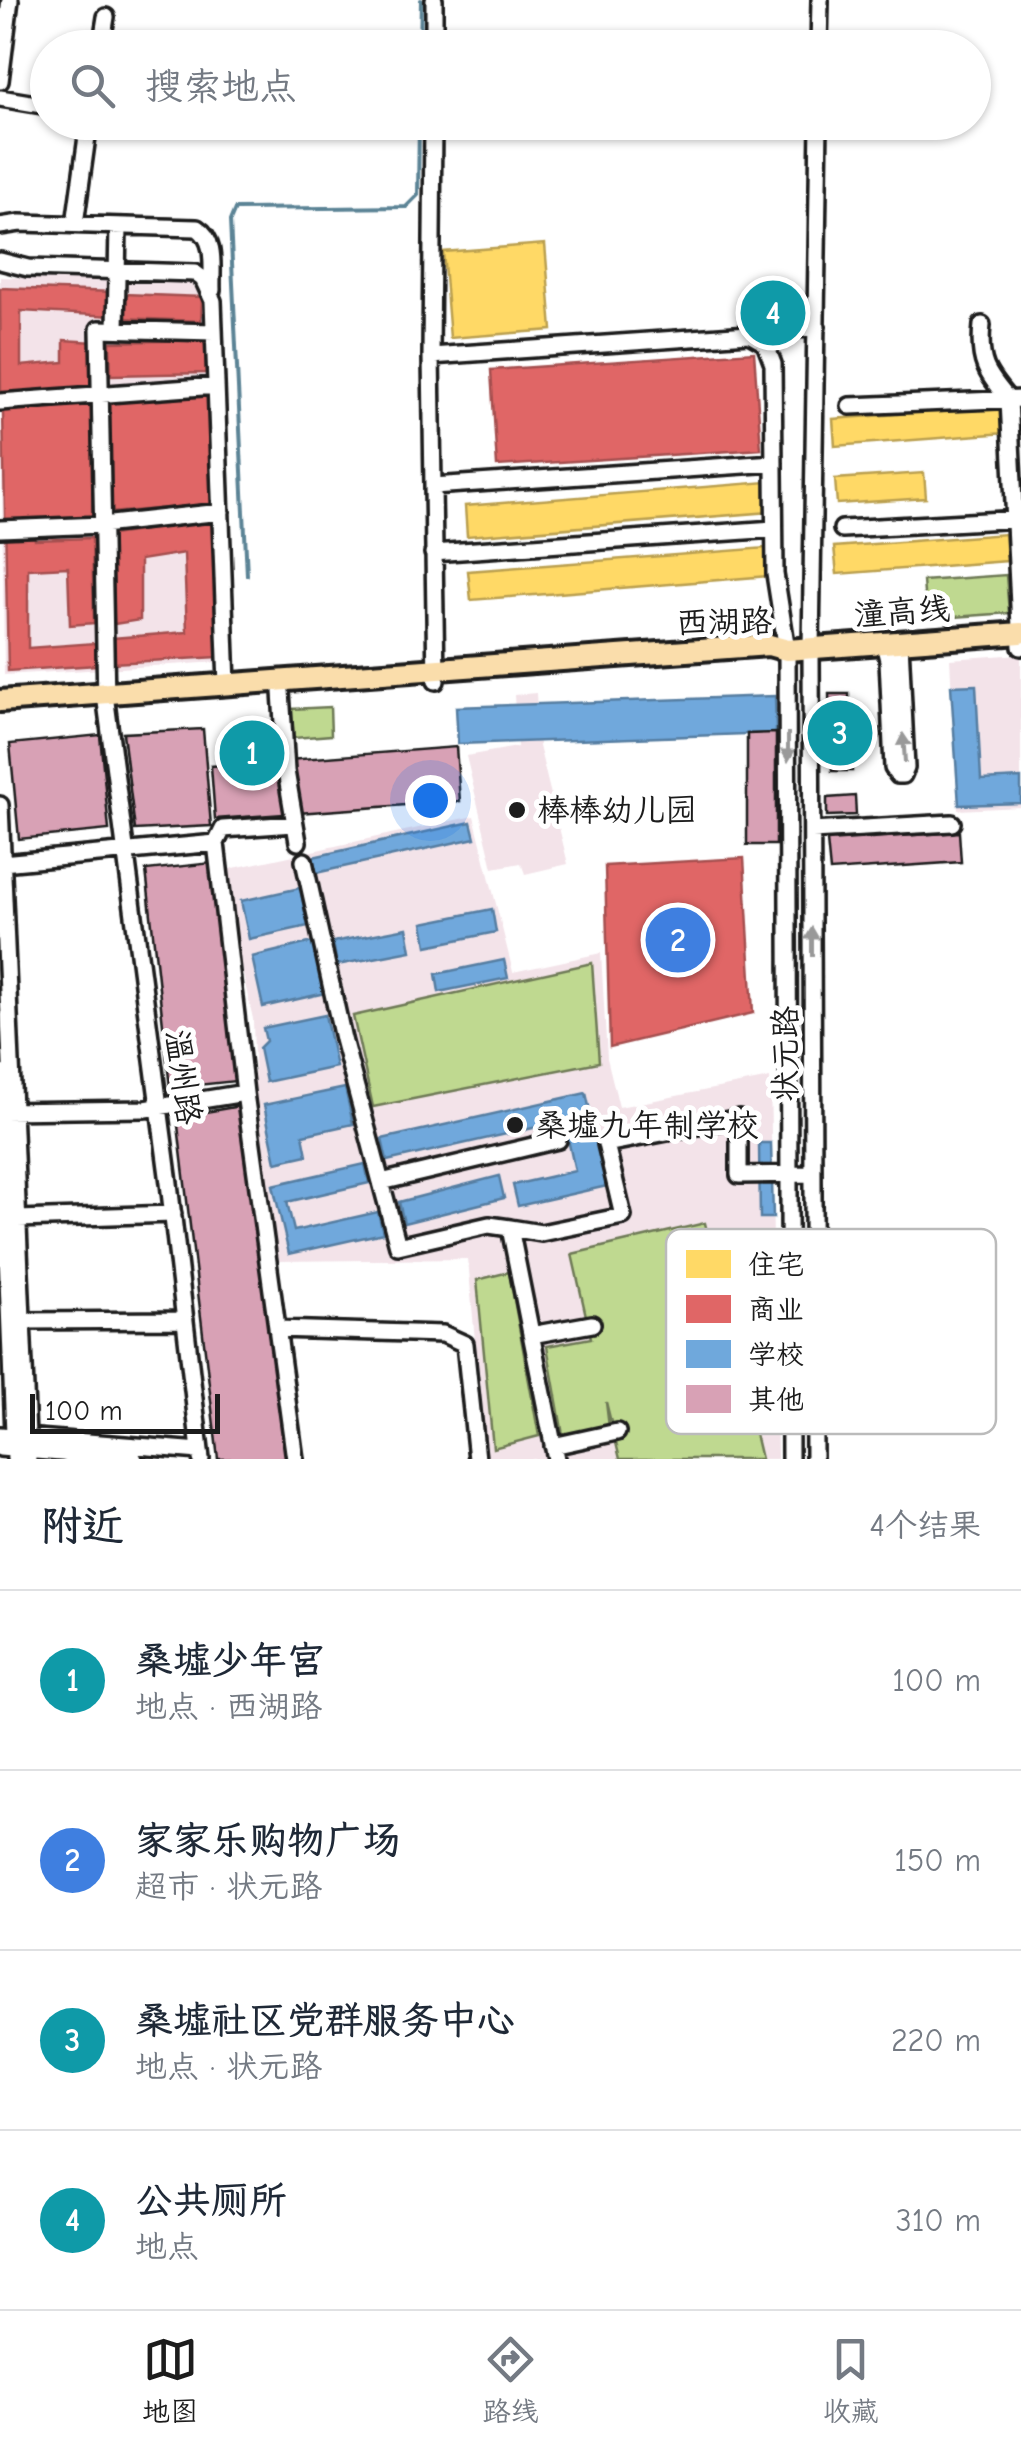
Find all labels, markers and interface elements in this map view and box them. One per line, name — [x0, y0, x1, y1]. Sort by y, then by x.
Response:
search box — [30, 30, 991, 140]
icon: search — [65, 58, 120, 113]
text: 搜索地点 — [145, 65, 297, 109]
pin: 4 — [740, 276, 806, 350]
street label: 潼高线 — [853, 590, 951, 634]
street label: 西湖路 — [676, 603, 772, 641]
pin: 3 — [808, 696, 872, 770]
pin: 1 — [220, 716, 284, 790]
one-way arrow — [896, 731, 912, 763]
one-way arrow — [780, 732, 796, 764]
your location — [405, 775, 456, 826]
place label: 棒棒幼儿园 — [537, 792, 697, 829]
marker: 棒棒幼儿园 — [506, 799, 528, 821]
pin: 2 — [646, 902, 710, 978]
one-way arrow — [804, 925, 820, 957]
street label: 状元路 — [767, 1006, 804, 1102]
street label: 温州路 — [158, 1027, 208, 1127]
place label: 桑墟九年制学校 — [535, 1107, 759, 1144]
marker: 桑墟九年制学校 — [504, 1114, 526, 1136]
legend — [666, 1229, 996, 1434]
text: 住宅 — [748, 1249, 804, 1281]
text: 商业 — [748, 1294, 804, 1326]
text: 学校 — [748, 1339, 804, 1371]
text: 其他 — [748, 1384, 804, 1416]
scale bar — [30, 1389, 220, 1434]
text: 100 m — [45, 1395, 123, 1427]
text: 附近 — [40, 1502, 124, 1551]
text: 4个结果 — [870, 1507, 981, 1544]
text: 桑墟少年宫 — [135, 1639, 325, 1683]
text: 1 — [66, 1662, 79, 1699]
text: 100 m — [892, 1662, 981, 1699]
text: 地点 · 西湖路 — [135, 1688, 322, 1725]
text: 家家乐购物广场 — [135, 1819, 401, 1863]
text: 2 — [65, 1842, 80, 1879]
text: 150 m — [894, 1842, 981, 1879]
text: 超市 · 状元路 — [135, 1868, 322, 1905]
text: 桑墟社区党群服务中心 — [135, 1999, 515, 2043]
text: 3 — [65, 2022, 80, 2059]
text: 220 m — [891, 2022, 981, 2059]
text: 地点 · 状元路 — [135, 2048, 322, 2085]
text: 公共厕所 — [135, 2179, 287, 2223]
text: 4 — [65, 2202, 80, 2239]
text: 310 m — [895, 2202, 981, 2239]
text: 地点 — [135, 2228, 199, 2265]
tab: 地图 — [142, 2332, 198, 2429]
tab: 路线 — [482, 2332, 539, 2429]
tab: 收藏 — [823, 2332, 879, 2429]

